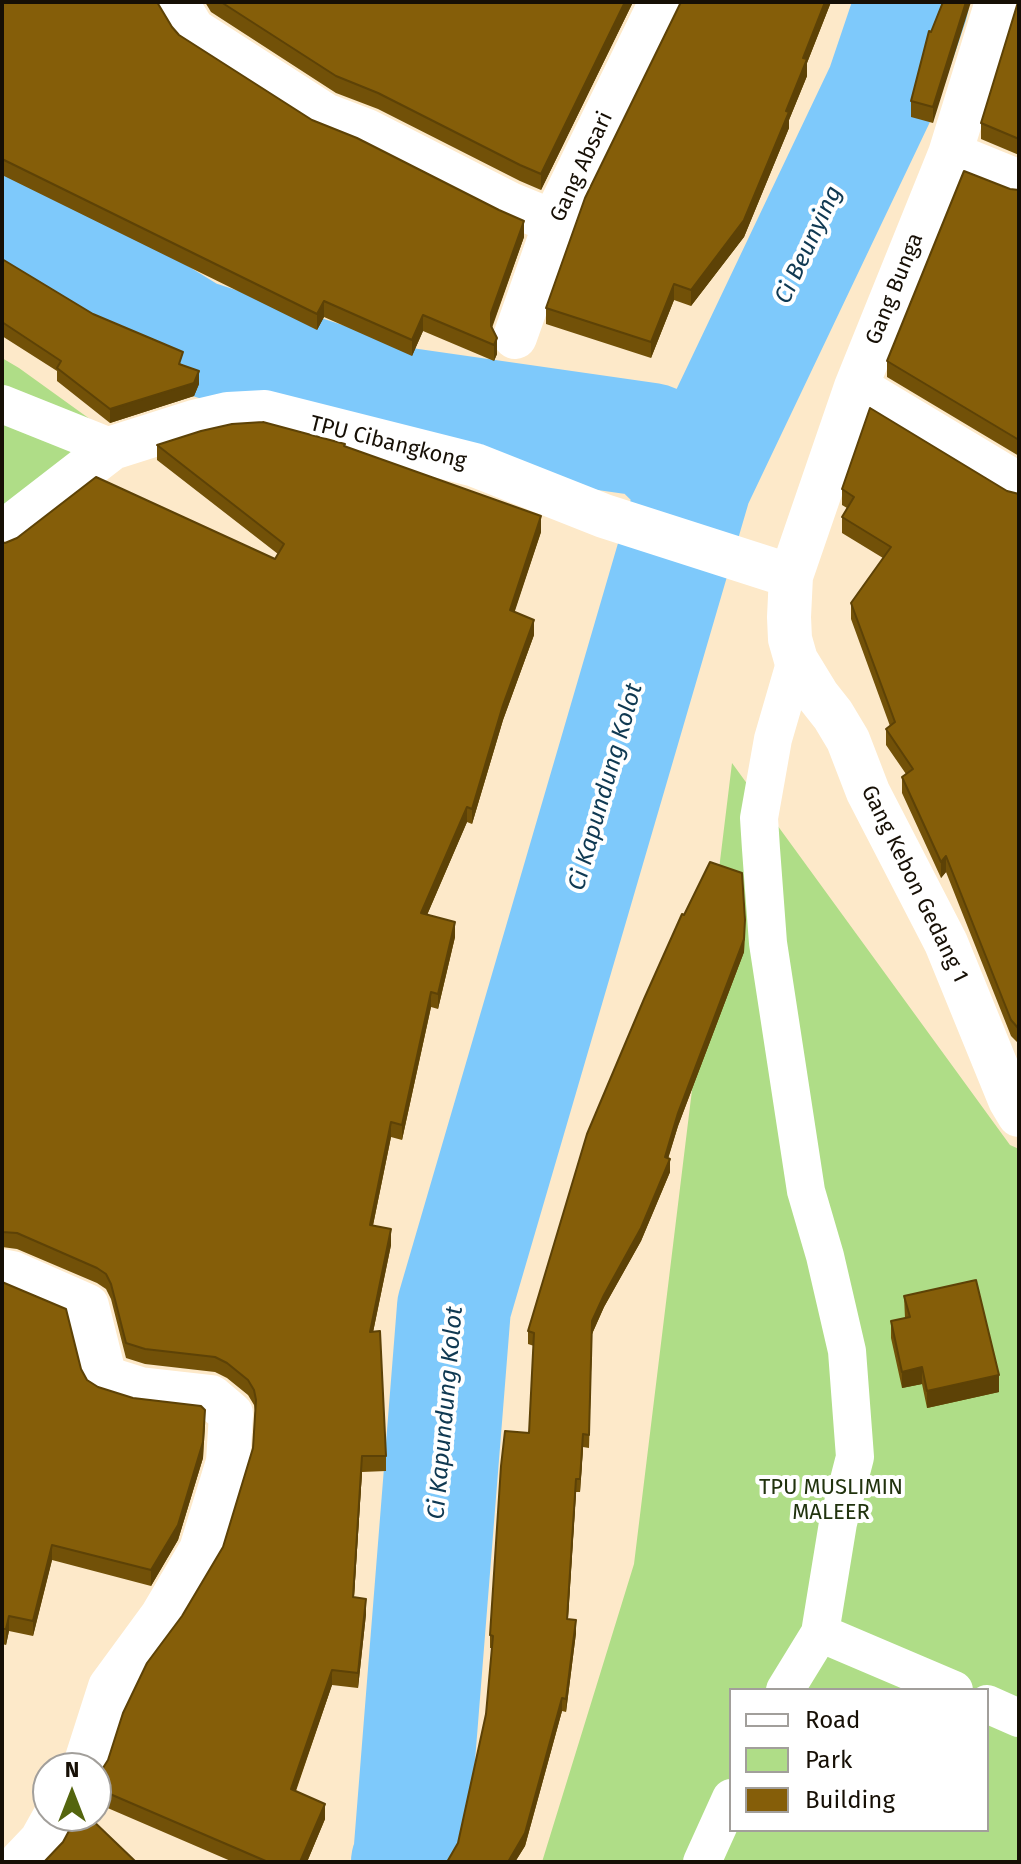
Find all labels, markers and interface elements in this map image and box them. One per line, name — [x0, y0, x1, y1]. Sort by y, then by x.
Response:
street label: Gang Absari — [545, 108, 619, 226]
water label: Ci Beunying — [769, 181, 849, 309]
street label: Gang Bunga — [861, 229, 929, 349]
street label: TPU Cibangkong — [307, 411, 469, 475]
water label: Ci Kapundung Kolot — [563, 680, 649, 894]
street label: Gang Kebon Gedang 1 — [855, 781, 973, 987]
water label: Ci Kapundung Kolot — [422, 1305, 470, 1521]
park label: TPU MUSLIMIN MALEER — [759, 1475, 903, 1526]
legend — [729, 1688, 989, 1832]
text: Road — [805, 1706, 860, 1734]
text: Park — [805, 1746, 852, 1774]
north arrow — [32, 1752, 112, 1832]
text: N — [65, 1756, 79, 1783]
text: Building — [805, 1786, 895, 1814]

